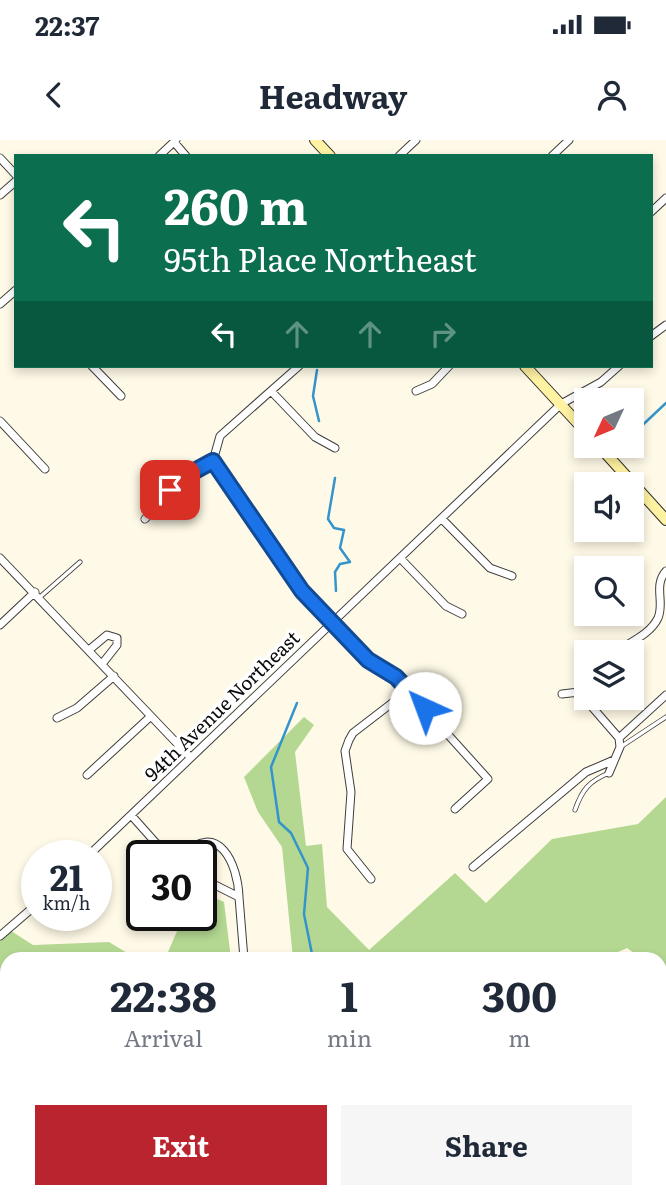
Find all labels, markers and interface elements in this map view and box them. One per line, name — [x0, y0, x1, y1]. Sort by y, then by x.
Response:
text: 22:37 — [35, 5, 99, 44]
text: Headway — [259, 71, 407, 119]
icon: back — [35, 76, 73, 114]
icon: person — [593, 76, 631, 114]
text: 260 m — [164, 167, 308, 240]
icon: left — [49, 182, 140, 273]
text: 95th Place Northeast — [164, 234, 477, 282]
icon: left — [205, 315, 243, 353]
icon: ahead — [278, 315, 316, 353]
icon: ahead — [351, 315, 389, 353]
icon: right — [424, 315, 462, 353]
north arrow — [574, 388, 644, 458]
map controls — [574, 388, 644, 710]
pin — [140, 460, 200, 520]
icon: arrive — [151, 471, 189, 509]
button: sound — [574, 472, 644, 542]
button: search — [574, 556, 644, 626]
street label: 94th Avenue Northeast — [138, 623, 305, 787]
button: layers — [574, 640, 644, 710]
position arrow — [388, 671, 462, 745]
speed limit sign: 30 — [126, 840, 217, 931]
text: 21 — [50, 850, 83, 902]
text: km/h — [43, 889, 90, 916]
text: 22:38 — [110, 963, 217, 1025]
text: 1 — [341, 963, 358, 1025]
text: 300 — [482, 963, 557, 1025]
text: Arrival — [124, 1020, 203, 1054]
text: min — [327, 1020, 372, 1054]
text: m — [508, 1020, 531, 1054]
button: Exit — [35, 1105, 327, 1185]
button: Share — [341, 1105, 632, 1185]

